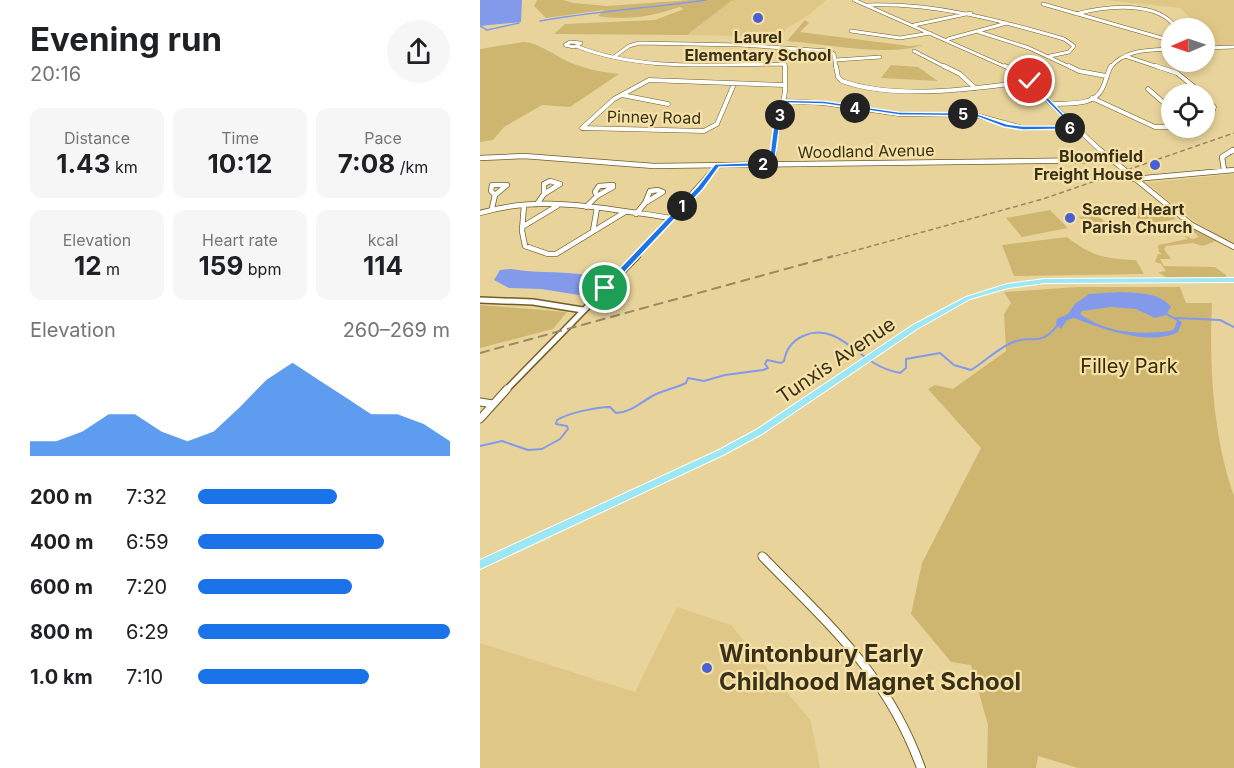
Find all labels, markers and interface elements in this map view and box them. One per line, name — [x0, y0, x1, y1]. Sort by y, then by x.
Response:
marker: Laurel Elementary School — [751, 11, 765, 25]
north arrow — [1161, 18, 1215, 72]
map controls — [1161, 18, 1215, 138]
text: Evening run — [30, 19, 222, 59]
button: share — [387, 20, 450, 83]
place label: Laurel Elementary School — [685, 27, 831, 65]
pin — [1004, 55, 1055, 106]
text: 20:16 — [30, 62, 81, 86]
icon: check — [1013, 64, 1046, 97]
button: locate — [1161, 84, 1215, 138]
pin: 4 — [840, 93, 870, 123]
text: 4 — [850, 98, 860, 118]
pin: 5 — [948, 99, 978, 129]
pin: 3 — [765, 100, 795, 130]
text: 5 — [958, 104, 968, 124]
text: 3 — [775, 105, 785, 125]
street label: Pinney Road — [607, 106, 701, 128]
pin: 6 — [1055, 113, 1085, 143]
text: 6 — [1065, 118, 1075, 138]
text: Distance — [64, 128, 130, 148]
text: Time — [221, 128, 259, 148]
text: Pace — [364, 128, 402, 148]
street label: Woodland Avenue — [797, 140, 935, 162]
place label: Bloomfield Freight House — [1034, 146, 1143, 184]
text: 1.43 — [56, 148, 110, 179]
text: 10:12 — [207, 148, 273, 179]
text: 7:08 — [338, 148, 395, 179]
pin: 2 — [748, 149, 778, 179]
text: 2 — [758, 154, 768, 174]
text: km — [110, 157, 138, 177]
text: /km — [395, 157, 428, 177]
marker: Bloomfield Freight House — [1148, 158, 1162, 172]
pin: 1 — [667, 191, 697, 221]
text: 1 — [679, 196, 685, 216]
place label: Sacred Heart Parish Church — [1082, 199, 1192, 237]
marker: Sacred Heart Parish Church — [1063, 211, 1077, 225]
text: Elevation — [63, 230, 131, 250]
text: Heart rate — [202, 230, 278, 250]
text: kcal — [368, 230, 398, 250]
text: 12 — [74, 250, 102, 281]
text: 159 — [199, 250, 243, 281]
text: 114 — [363, 250, 403, 281]
text: m — [102, 259, 120, 279]
text: bpm — [243, 259, 281, 279]
pin — [579, 262, 630, 313]
icon: arrive — [588, 271, 621, 304]
street label: Tunxis Avenue — [772, 312, 900, 408]
text: Elevation — [30, 318, 116, 342]
text: 260–269 m — [343, 318, 450, 342]
park label: Filley Park — [1080, 354, 1178, 378]
text: 200 m — [30, 485, 93, 509]
text: 7:32 — [126, 485, 167, 509]
text: 400 m — [30, 530, 94, 554]
text: 6:59 — [126, 530, 169, 554]
text: 600 m — [30, 575, 93, 599]
text: 7:20 — [126, 575, 167, 599]
text: 800 m — [30, 620, 93, 644]
text: 6:29 — [126, 620, 169, 644]
place label: Wintonbury Early Childhood Magnet School — [719, 639, 1021, 696]
marker: Wintonbury Early Childhood Magnet School — [700, 661, 714, 675]
text: 1.0 km — [30, 665, 93, 689]
text: 7:10 — [126, 665, 163, 689]

